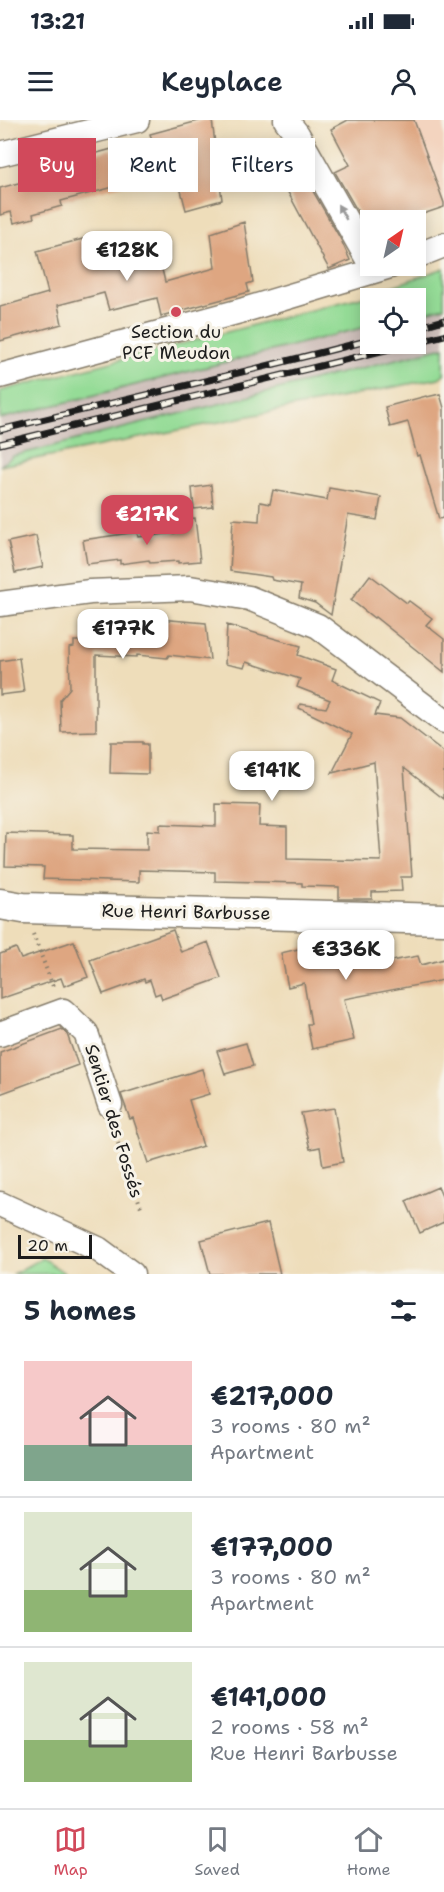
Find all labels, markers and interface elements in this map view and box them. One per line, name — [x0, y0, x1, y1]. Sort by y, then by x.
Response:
text: 13:21 — [30, 7, 85, 36]
text: Keyplace — [161, 63, 283, 100]
icon: menu — [24, 65, 57, 98]
icon: person — [387, 65, 420, 98]
chip: Buy — [18, 138, 96, 192]
chip: Rent — [108, 138, 198, 192]
chip: Filters — [210, 138, 315, 192]
one-way arrow — [336, 204, 347, 220]
north arrow — [360, 210, 426, 276]
map controls — [360, 210, 426, 354]
pin: €128K — [85, 231, 169, 282]
text: €128K — [95, 237, 159, 263]
button: locate — [360, 288, 426, 354]
marker: Section du PCF Meudon — [169, 305, 183, 319]
place label: Section du PCF Meudon — [122, 320, 230, 365]
pin: €217K — [105, 495, 189, 546]
text: €217K — [115, 501, 179, 527]
pin: €177K — [81, 609, 165, 660]
text: €177K — [91, 615, 155, 641]
pin: €141K — [230, 751, 314, 802]
text: €141K — [243, 757, 301, 783]
street label: Rue Henri Barbusse — [101, 899, 271, 925]
pin: €336K — [304, 930, 388, 981]
text: €336K — [311, 936, 381, 962]
street label: Sentier des Fossés — [79, 1041, 149, 1201]
scale bar — [18, 1232, 92, 1260]
text: 20 m — [27, 1235, 68, 1256]
text: 5 homes — [24, 1293, 136, 1328]
icon: filters — [387, 1294, 420, 1327]
text: €217,000 — [210, 1378, 334, 1413]
icon: home — [72, 1385, 144, 1457]
text: 3 rooms · 80 m² — [210, 1413, 371, 1439]
text: Apartment — [210, 1439, 314, 1465]
text: €177,000 — [210, 1529, 333, 1564]
icon: home — [72, 1536, 144, 1608]
text: 3 rooms · 80 m² — [210, 1564, 371, 1590]
text: Apartment — [210, 1590, 314, 1616]
text: €141,000 — [210, 1679, 327, 1714]
icon: home — [72, 1686, 144, 1758]
text: 2 rooms · 58 m² — [210, 1714, 369, 1740]
text: Rue Henri Barbusse — [210, 1740, 398, 1766]
tab: Map — [53, 1823, 88, 1880]
tab: Saved — [194, 1823, 240, 1880]
tab: Home — [347, 1823, 391, 1880]

